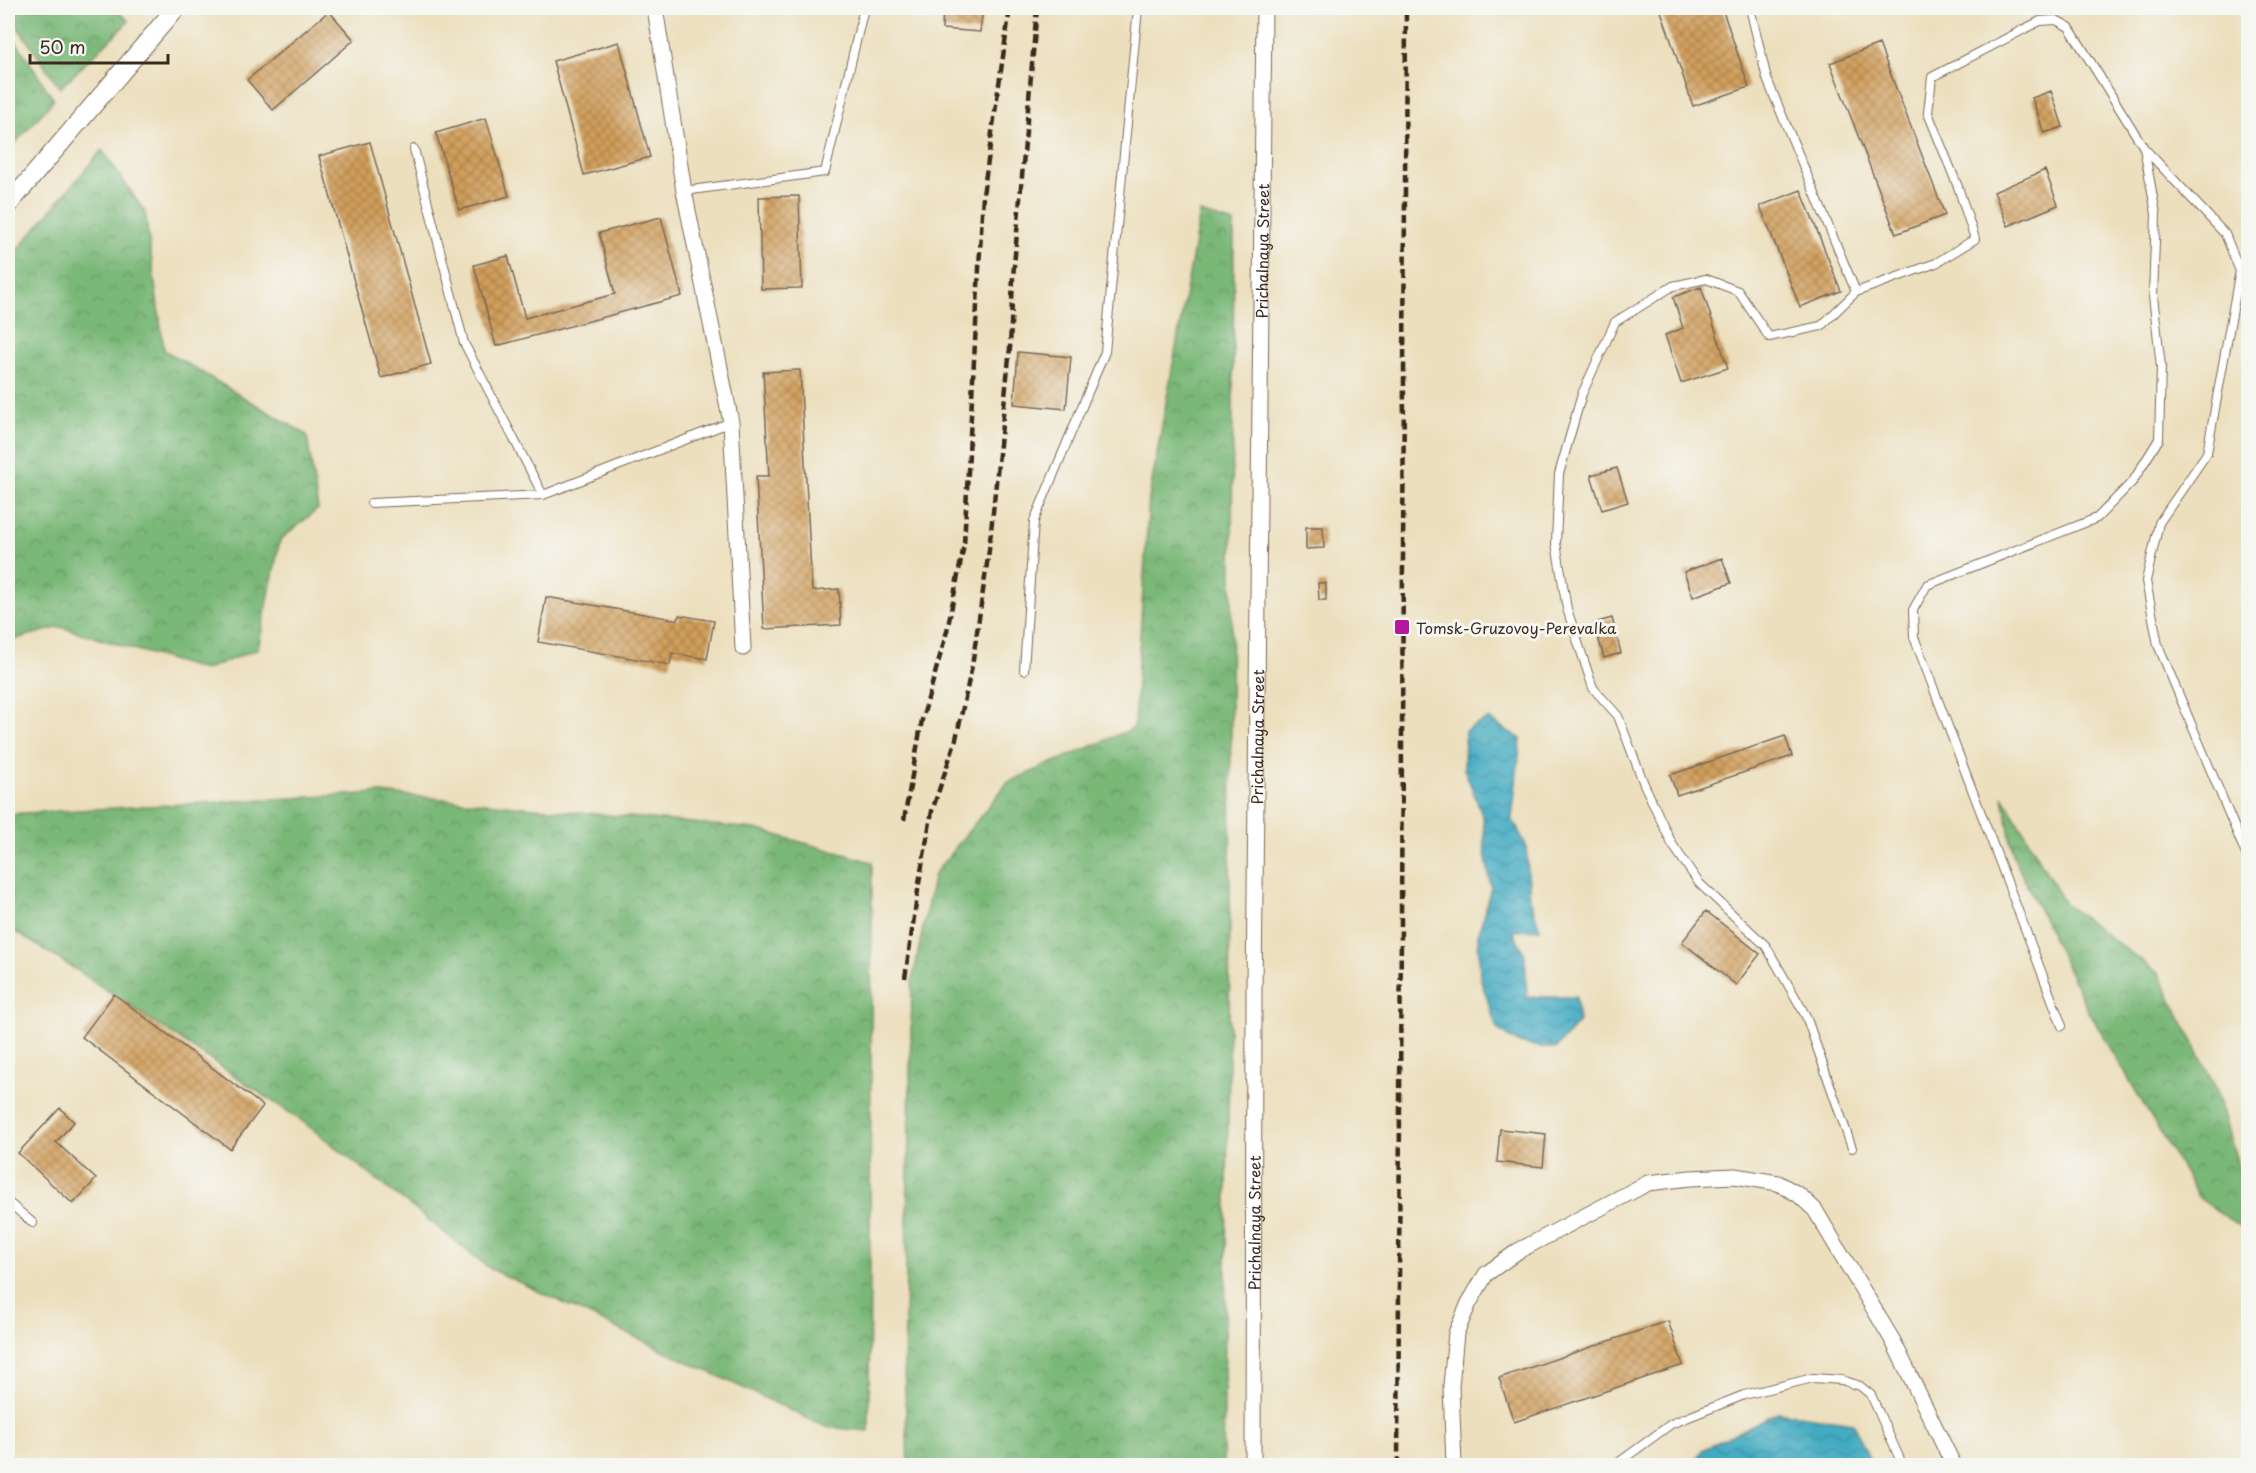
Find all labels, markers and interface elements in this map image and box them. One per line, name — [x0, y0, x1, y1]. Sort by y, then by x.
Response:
scale bar — [30, 27, 168, 65]
text: 50 m — [39, 33, 86, 60]
street label: Prichalnaya Street — [1249, 183, 1274, 319]
place label: Tomsk-Gruzovoy-Perevalka — [1416, 616, 1617, 639]
marker: Tomsk-Gruzovoy-Perevalka — [1393, 618, 1411, 636]
street label: Prichalnaya Street — [1244, 669, 1269, 805]
street label: Prichalnaya Street — [1242, 1155, 1265, 1291]

